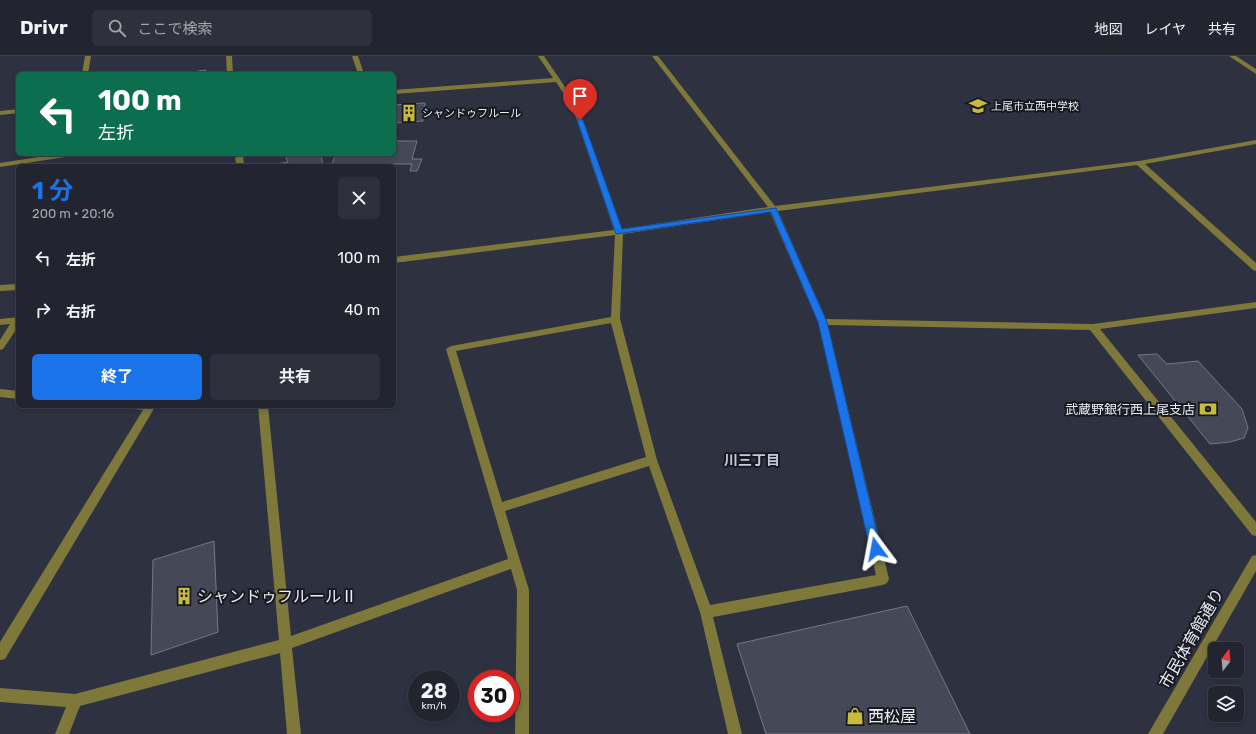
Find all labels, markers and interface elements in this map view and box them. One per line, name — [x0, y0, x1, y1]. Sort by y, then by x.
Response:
search box — [92, 10, 372, 46]
text: Drivr — [20, 16, 68, 39]
icon: search — [106, 17, 128, 39]
text: ここで検索 — [138, 20, 213, 38]
text: 地図 — [1094, 21, 1122, 38]
text: レイヤ — [1144, 21, 1186, 38]
text: 共有 — [1208, 21, 1236, 38]
pin — [563, 79, 597, 120]
text: 100 m — [98, 84, 182, 117]
icon: arrive — [569, 85, 591, 107]
icon: left — [32, 88, 84, 140]
school or university icon: 上尾市立西中学校 — [968, 96, 988, 116]
place label: 上尾市立西中学校 — [991, 100, 1079, 113]
building icon: シャンドゥフルール — [399, 103, 419, 123]
place label: シャンドゥフルール — [422, 107, 521, 120]
text: 左折 — [98, 122, 134, 144]
text: 1 分 — [32, 177, 73, 205]
button: close — [338, 177, 380, 219]
text: 200 m · 20:16 — [32, 206, 114, 221]
icon: left — [32, 247, 54, 269]
text: 100 m — [338, 249, 380, 267]
text: 左折 — [66, 251, 96, 269]
icon: right — [32, 299, 54, 321]
text: 40 m — [344, 301, 380, 319]
text: 右折 — [66, 303, 96, 321]
button: 終了 — [32, 354, 202, 400]
button: 共有 — [210, 354, 380, 400]
bank icon: 武蔵野銀行西上尾支店 — [1198, 399, 1218, 419]
place label: 武蔵野銀行西上尾支店 — [1065, 402, 1195, 417]
district label: 川三丁目 — [724, 452, 780, 469]
position arrow — [855, 528, 897, 570]
street label: 市民体育館通り — [1155, 585, 1228, 692]
building icon: シャンドゥフルールⅡ — [174, 586, 194, 606]
place label: シャンドゥフルールⅡ — [197, 587, 357, 606]
north arrow — [1208, 642, 1244, 678]
map controls — [1208, 642, 1244, 722]
speed limit sign: 30 — [468, 670, 520, 722]
text: 28 — [421, 679, 447, 703]
button: layers — [1208, 686, 1244, 722]
text: km/h — [422, 700, 446, 712]
shop icon: 西松屋 — [845, 706, 865, 726]
place label: 西松屋 — [868, 707, 916, 726]

